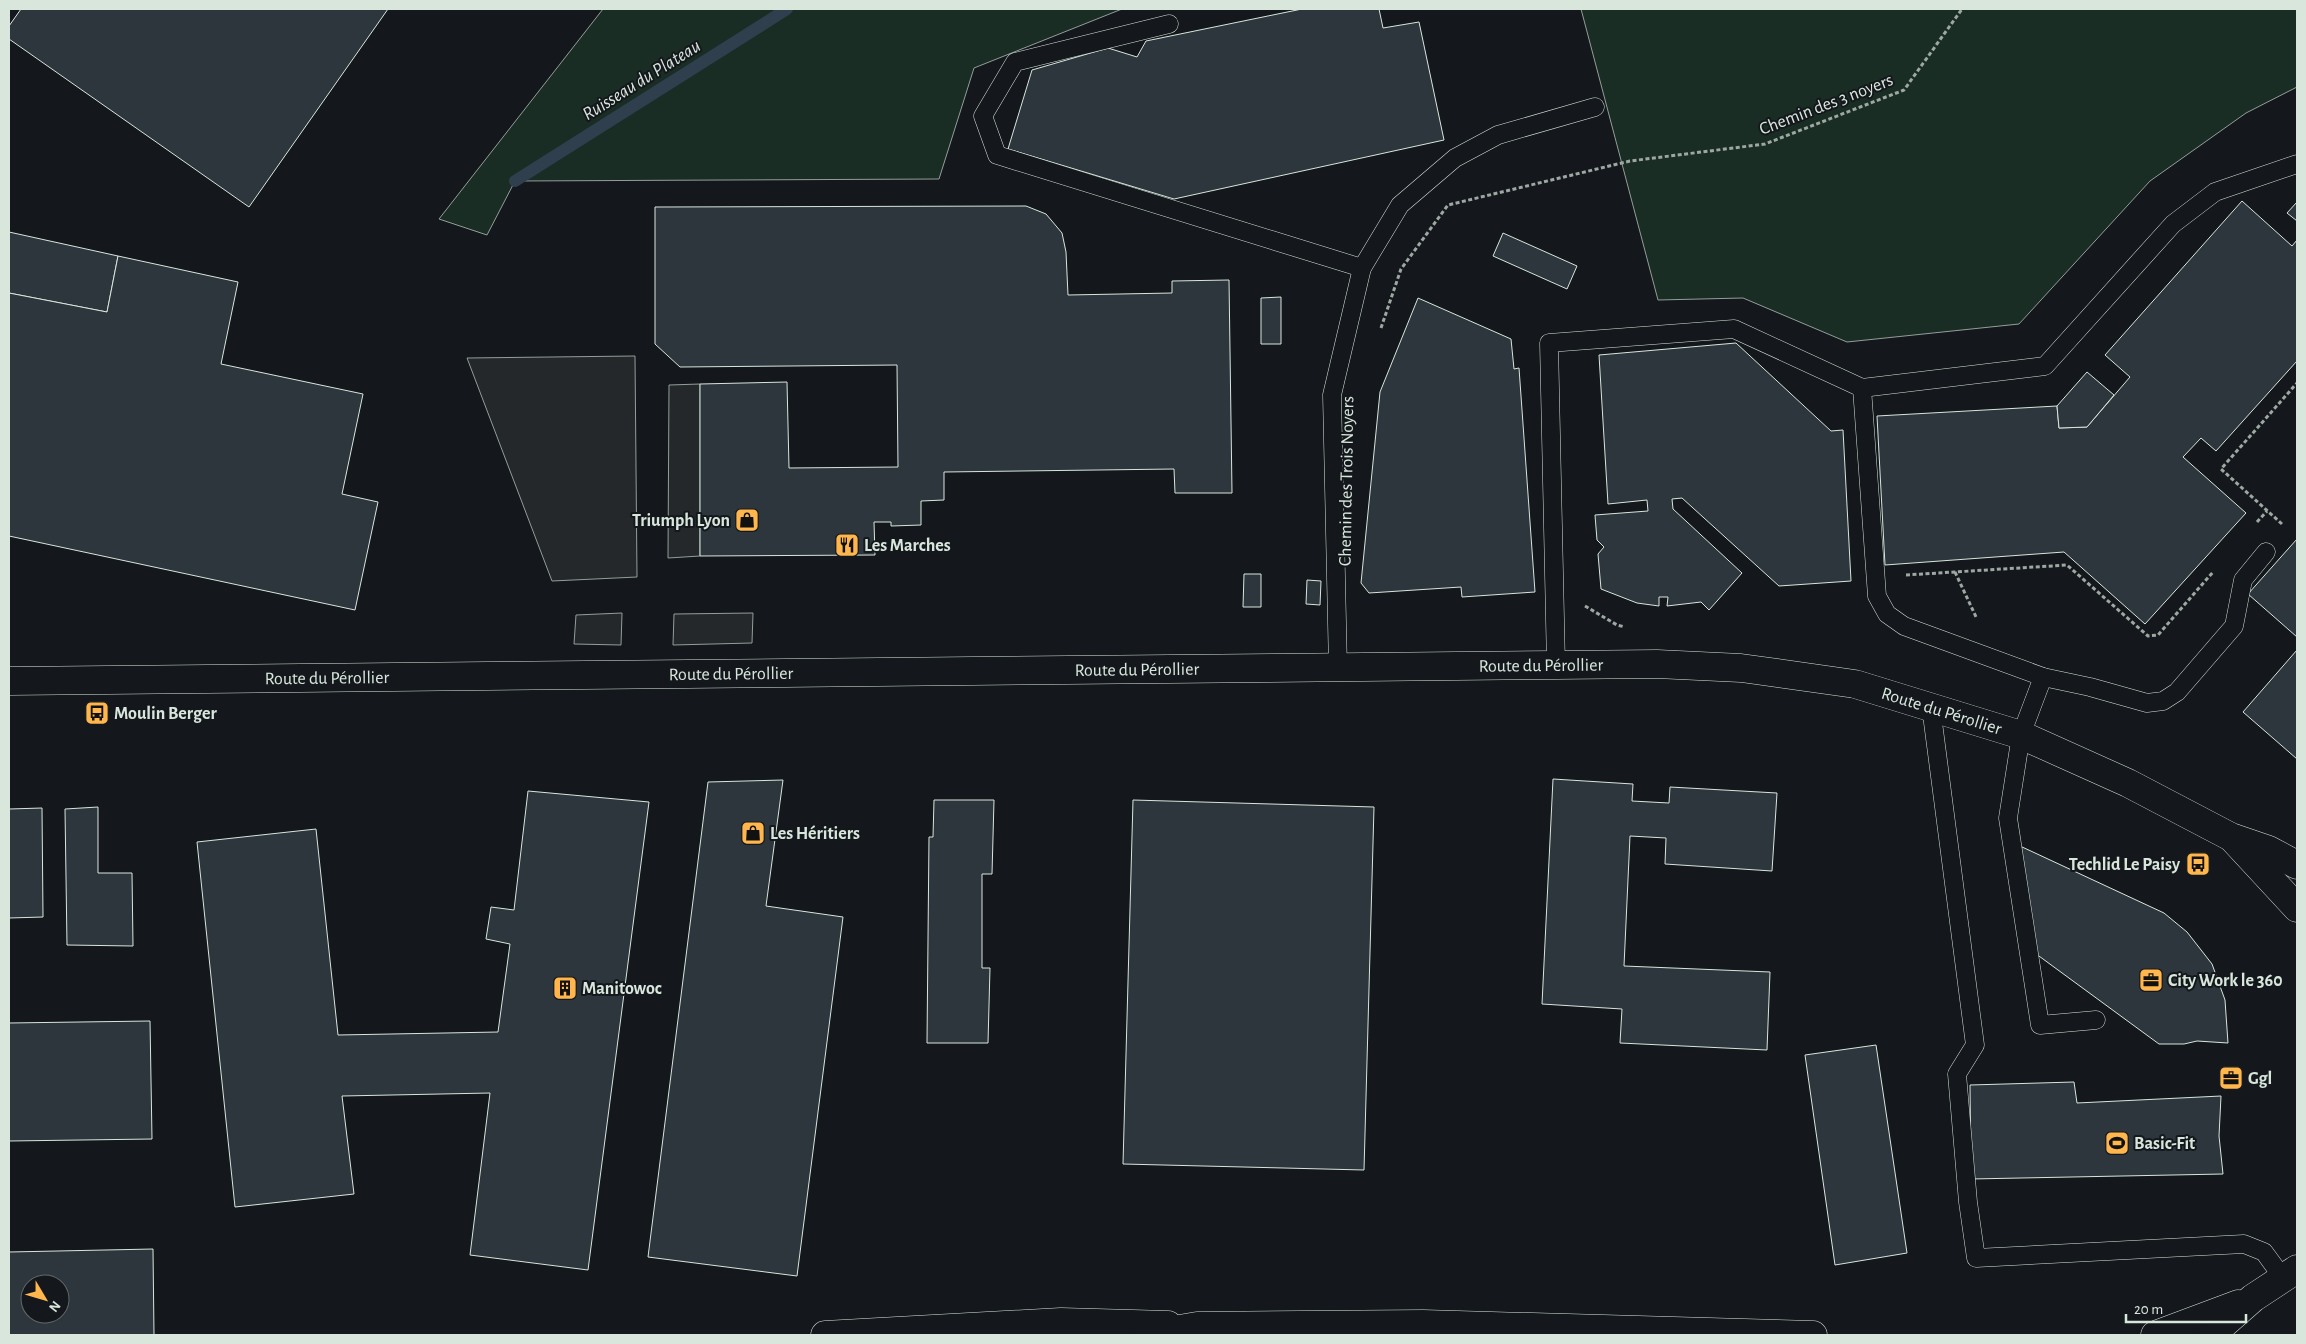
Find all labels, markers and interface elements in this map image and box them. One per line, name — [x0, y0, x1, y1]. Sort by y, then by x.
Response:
water label: Ruisseau du Plateau — [579, 36, 704, 124]
street label: Chemin des 3 noyers — [1757, 71, 1896, 139]
street label: Chemin des Trois Noyers — [1337, 396, 1357, 566]
shop icon: Triumph Lyon — [734, 507, 760, 533]
place label: Triumph Lyon — [632, 512, 730, 530]
restaurant icon: Les Marches — [834, 532, 860, 558]
place label: Les Marches — [864, 537, 951, 555]
street label: Route du Pérollier — [1479, 657, 1604, 676]
street label: Route du Pérollier — [1075, 661, 1200, 680]
street label: Route du Pérollier — [669, 665, 794, 684]
street label: Route du Pérollier — [265, 669, 390, 688]
street label: Route du Pérollier — [1879, 685, 2004, 739]
bus stop icon: Moulin Berger — [84, 700, 110, 726]
place label: Moulin Berger — [114, 705, 217, 723]
shop icon: Les Héritiers — [740, 820, 766, 846]
place label: Les Héritiers — [770, 825, 860, 843]
bus stop icon: Techlid Le Paisy — [2185, 851, 2211, 877]
place label: Techlid Le Paisy — [2069, 856, 2181, 874]
office icon: City Work le 360 — [2138, 967, 2164, 993]
place label: City Work le 360 — [2168, 972, 2283, 990]
building icon: Manitowoc — [552, 975, 578, 1001]
place label: Manitowoc — [582, 980, 662, 998]
office icon: Ggl — [2218, 1065, 2244, 1091]
place label: Ggl — [2248, 1070, 2272, 1088]
sports icon: Basic-Fit — [2104, 1130, 2130, 1156]
place label: Basic-Fit — [2134, 1135, 2195, 1153]
north arrow — [20, 1274, 70, 1324]
scale bar — [2126, 1292, 2246, 1324]
text: N — [46, 1298, 63, 1315]
text: 20 m — [2134, 1302, 2163, 1317]

